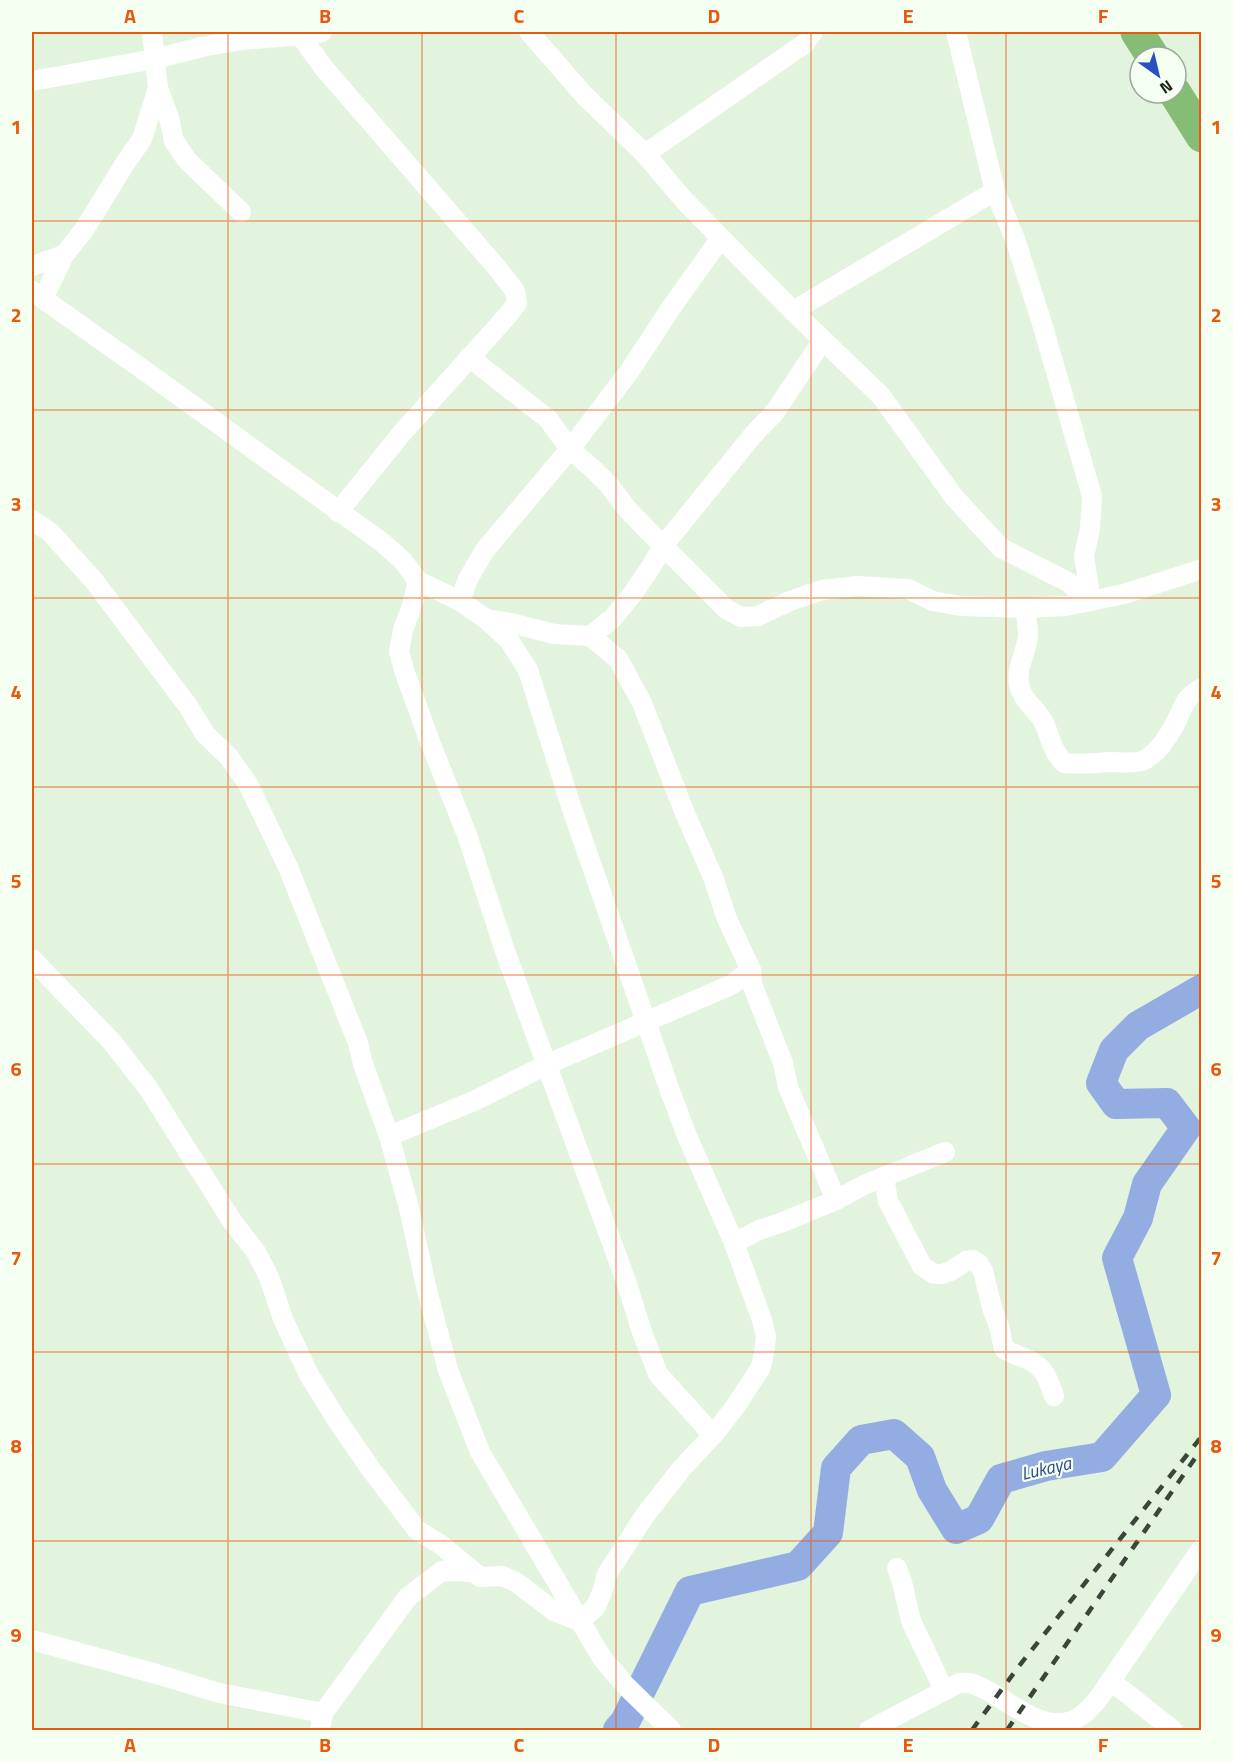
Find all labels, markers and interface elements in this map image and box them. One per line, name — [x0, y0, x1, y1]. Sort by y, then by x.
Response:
text: A — [124, 0, 136, 31]
text: B — [319, 0, 331, 31]
text: C — [514, 0, 525, 31]
text: D — [708, 0, 720, 31]
text: E — [902, 0, 914, 31]
text: F — [1098, 0, 1109, 31]
north arrow — [1128, 45, 1188, 105]
text: N — [1155, 74, 1178, 100]
text: 1 — [10, 111, 22, 142]
text: 1 — [1210, 111, 1222, 142]
text: 2 — [10, 299, 22, 330]
text: 2 — [1210, 299, 1222, 330]
text: 3 — [10, 488, 22, 519]
text: 3 — [1210, 488, 1222, 519]
text: 4 — [10, 676, 22, 707]
text: 4 — [1210, 676, 1222, 707]
text: 5 — [10, 865, 22, 896]
text: 5 — [1210, 865, 1222, 896]
text: 6 — [10, 1053, 22, 1084]
text: 6 — [1210, 1053, 1222, 1084]
text: 7 — [10, 1242, 22, 1273]
text: 7 — [1210, 1242, 1222, 1273]
text: 8 — [10, 1430, 22, 1461]
text: 8 — [1210, 1430, 1222, 1461]
water label: Lukaya — [1018, 1449, 1075, 1487]
text: 9 — [10, 1619, 22, 1650]
text: 9 — [1210, 1619, 1222, 1650]
text: A — [124, 1729, 136, 1760]
text: B — [319, 1729, 331, 1760]
text: C — [514, 1729, 525, 1760]
text: D — [708, 1729, 720, 1760]
text: E — [902, 1729, 914, 1760]
text: F — [1098, 1729, 1109, 1760]

